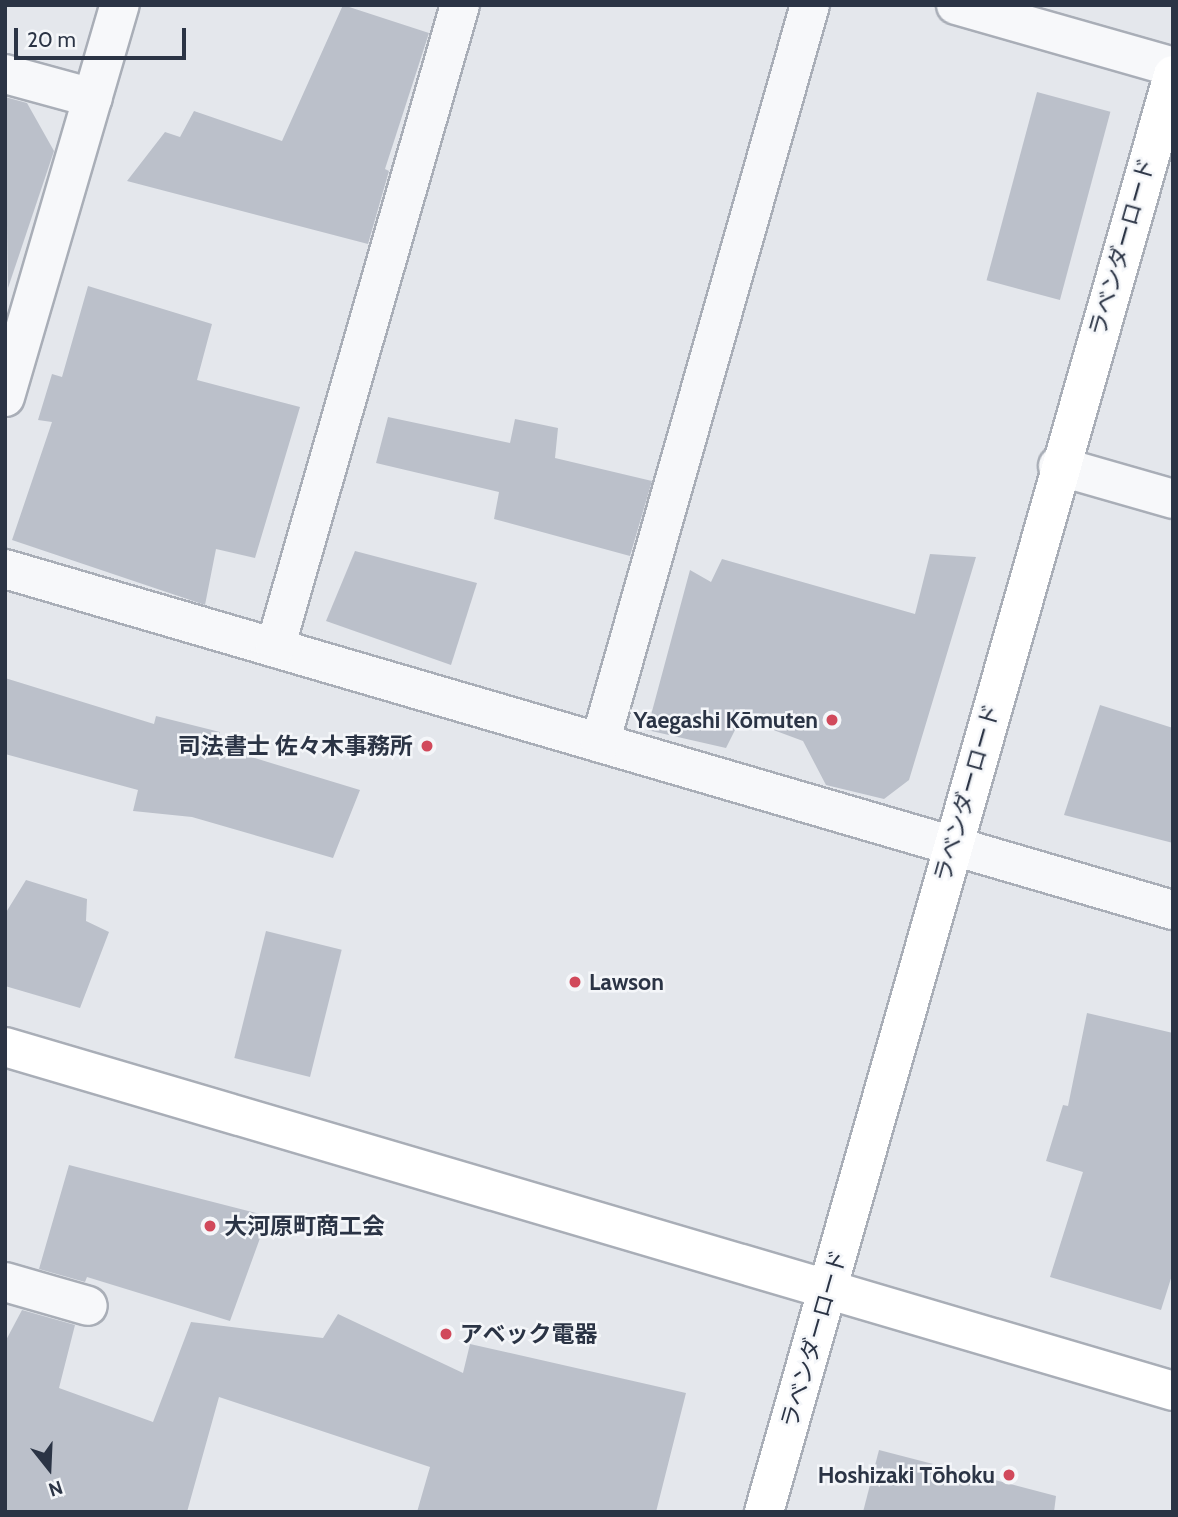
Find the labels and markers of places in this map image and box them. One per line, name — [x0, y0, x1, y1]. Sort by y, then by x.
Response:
place label: Yaegashi Kōmuten — [633, 706, 818, 734]
marker: Yaegashi Kōmuten — [824, 712, 840, 728]
place label: 司法書士 佐々木事務所 — [178, 732, 413, 760]
marker: 司法書士 佐々木事務所 — [419, 738, 435, 754]
place label: Lawson — [589, 968, 664, 996]
marker: Lawson — [567, 974, 583, 990]
place label: 大河原町商工会 — [224, 1212, 385, 1240]
marker: 大河原町商工会 — [202, 1218, 218, 1234]
place label: アベック電器 — [460, 1320, 598, 1348]
marker: アベック電器 — [438, 1326, 454, 1342]
place label: Hoshizaki Tōhoku — [818, 1461, 995, 1489]
marker: Hoshizaki Tōhoku — [1001, 1467, 1017, 1483]

